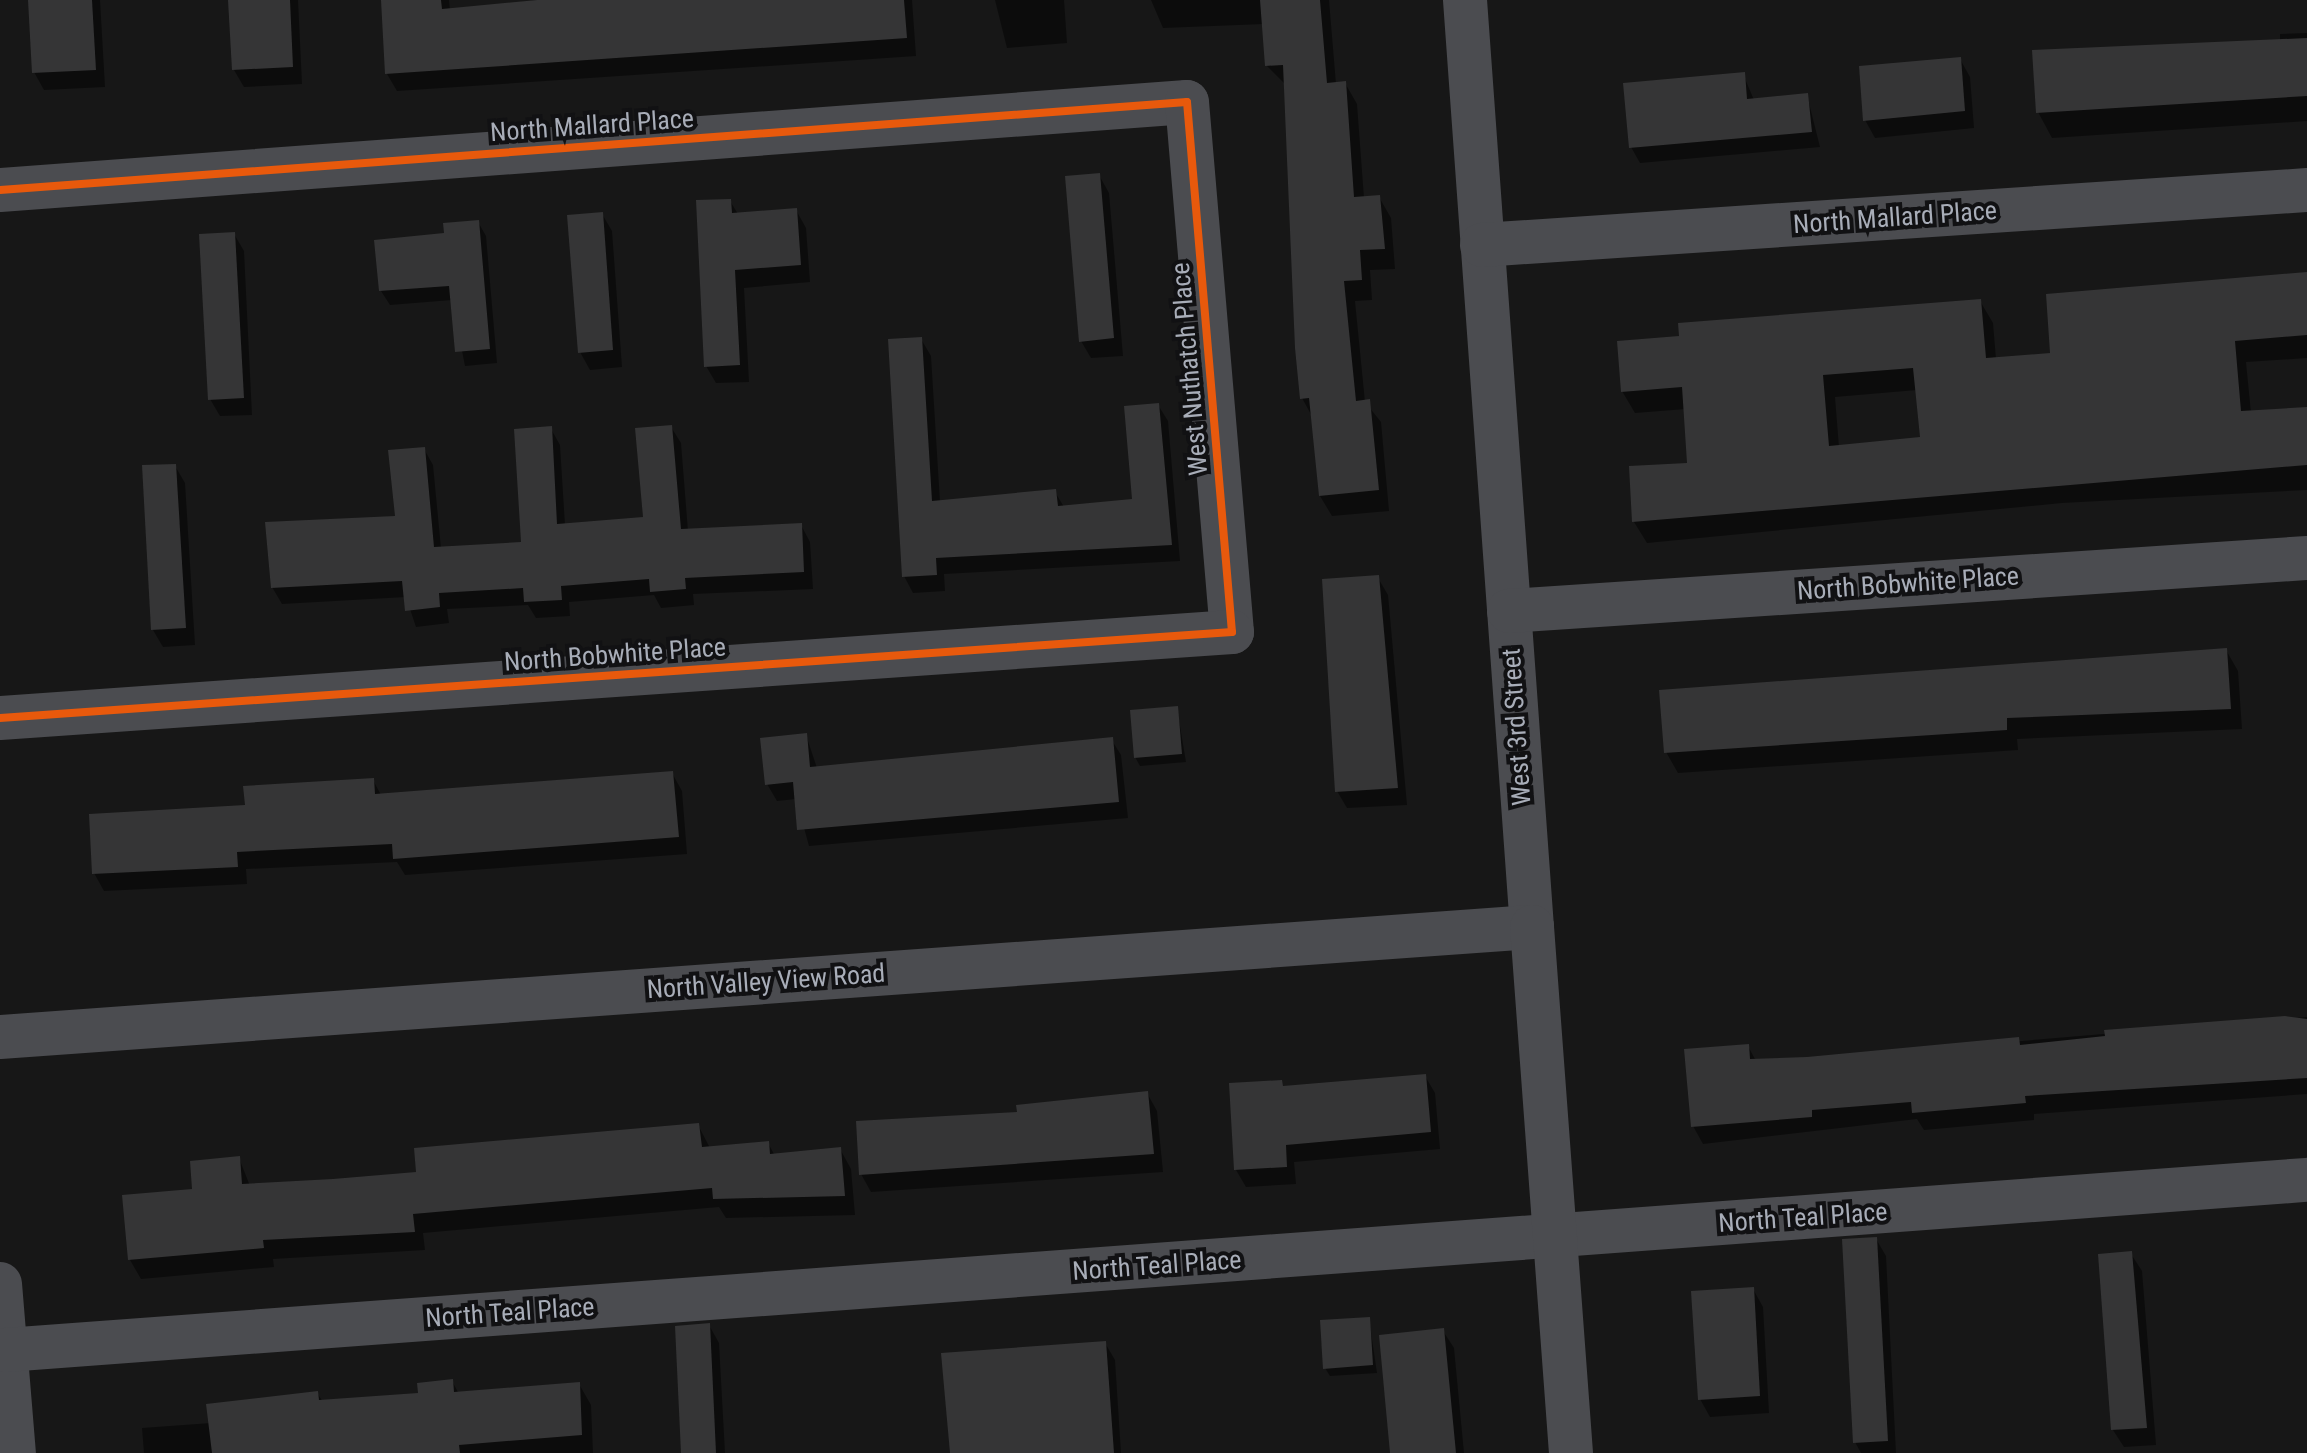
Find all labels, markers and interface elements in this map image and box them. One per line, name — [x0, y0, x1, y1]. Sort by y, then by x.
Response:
street label: North Mallard Place — [489, 103, 695, 149]
street label: North Mallard Place — [1792, 195, 1998, 241]
street label: West Nuthatch Place — [1165, 261, 1215, 477]
street label: North Bobwhite Place — [1796, 561, 2020, 607]
street label: North Bobwhite Place — [503, 632, 727, 678]
street label: West 3rd Street — [1496, 647, 1538, 807]
street label: North Valley View Road — [646, 958, 886, 1006]
street label: North Teal Place — [1717, 1197, 1889, 1239]
street label: North Teal Place — [1071, 1245, 1243, 1287]
street label: North Teal Place — [424, 1292, 596, 1334]

